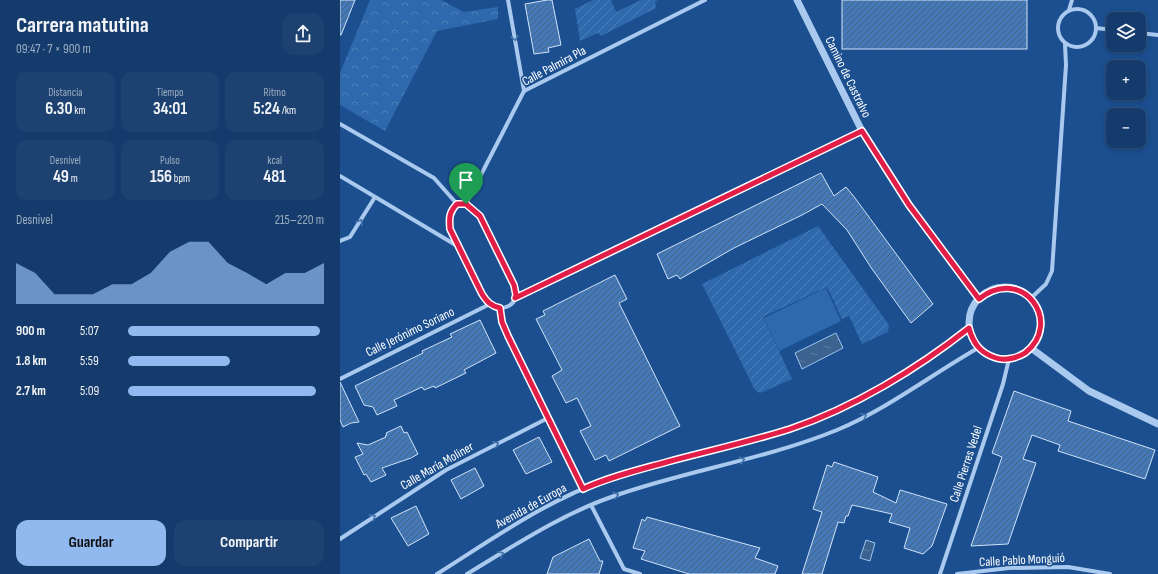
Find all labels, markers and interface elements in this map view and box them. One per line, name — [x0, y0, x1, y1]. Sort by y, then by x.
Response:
text: Carrera matutina — [16, 12, 149, 39]
map controls — [1106, 12, 1146, 148]
button: layers — [1106, 12, 1146, 52]
button: share — [282, 13, 324, 55]
street label: Camino de Castralvo — [821, 34, 875, 120]
one-way arrow — [510, 35, 519, 42]
text: 09:47 · 7 × 900 m — [16, 41, 91, 57]
street label: Calle Palmira Pla — [519, 42, 589, 90]
button: + — [1106, 60, 1146, 100]
text: Distancia — [48, 86, 83, 99]
text: Tiempo — [156, 86, 184, 99]
text: Ritmo — [264, 86, 286, 99]
text: 6.30 — [45, 99, 72, 119]
text: 34:01 — [153, 99, 187, 119]
text: 5:24 — [253, 99, 280, 119]
text: km — [72, 104, 86, 117]
text: /km — [280, 104, 296, 117]
button: − — [1106, 108, 1146, 148]
text: Desnivel — [50, 154, 81, 167]
text: Pulso — [160, 154, 180, 167]
text: kcal — [267, 154, 282, 167]
pin — [449, 163, 483, 204]
text: 49 — [53, 167, 69, 187]
text: 156 — [150, 167, 172, 187]
text: 481 — [263, 167, 286, 187]
icon: arrive — [455, 169, 477, 191]
text: m — [69, 172, 78, 185]
text: bpm — [172, 172, 190, 185]
text: Desnivel — [16, 212, 53, 228]
text: 215–220 m — [275, 212, 324, 228]
one-way arrow — [355, 219, 362, 226]
street label: Calle Jerónimo Soriano — [363, 304, 457, 360]
text: 900 m — [16, 323, 45, 339]
text: 5:07 — [80, 323, 99, 339]
text: 1.8 km — [16, 353, 47, 369]
text: 5:59 — [80, 353, 99, 369]
text: 2.7 km — [16, 383, 46, 399]
text: 5:09 — [80, 383, 99, 399]
one-way arrow — [859, 413, 867, 421]
street label: Calle Pierres Vedel — [946, 424, 986, 504]
street label: Calle María Moliner — [398, 438, 477, 493]
one-way arrow — [492, 441, 500, 449]
one-way arrow — [738, 456, 745, 465]
street label: Avenida de Europa — [492, 480, 569, 533]
one-way arrow — [613, 491, 620, 500]
one-way arrow — [368, 515, 375, 522]
button: Guardar — [16, 520, 166, 566]
button: Compartir — [174, 520, 324, 566]
street label: Calle Pablo Monguió — [979, 550, 1065, 570]
one-way arrow — [497, 551, 504, 559]

